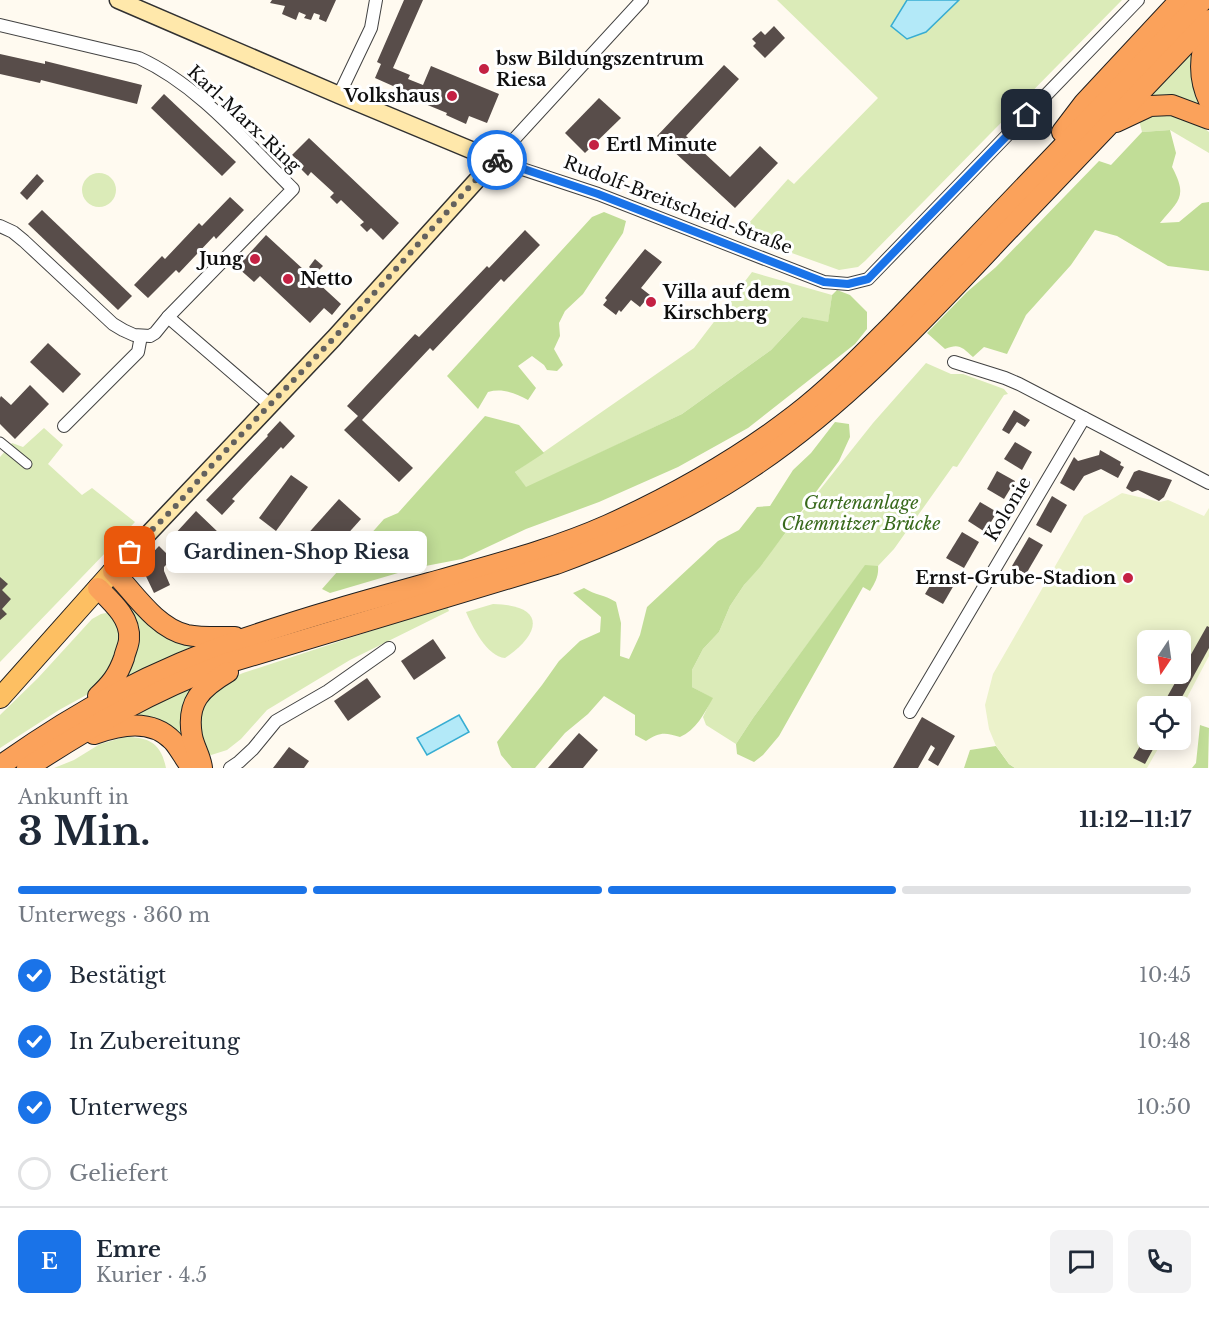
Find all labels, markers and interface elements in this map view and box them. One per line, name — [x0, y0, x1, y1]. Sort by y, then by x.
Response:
place label: bsw Bildungszentrum Riesa — [495, 48, 704, 91]
street label: Karl-Marx-Ring — [183, 61, 305, 177]
marker: bsw Bildungszentrum Riesa — [477, 62, 491, 76]
place label: Volkshaus — [343, 85, 440, 107]
marker: Volkshaus — [445, 89, 459, 103]
pin — [1001, 89, 1052, 140]
icon: home — [1010, 98, 1043, 131]
courier — [467, 130, 527, 190]
place label: Ertl Minute — [606, 134, 717, 156]
marker: Ertl Minute — [587, 138, 601, 152]
icon: bike — [481, 144, 514, 177]
street label: Rudolf-Breitscheid-Straße — [560, 151, 796, 259]
place label: Jung — [195, 248, 244, 270]
marker: Jung — [248, 252, 262, 266]
place label: Netto — [300, 268, 353, 290]
marker: Netto — [281, 272, 295, 286]
place label: Villa auf dem Kirschberg — [662, 281, 790, 324]
marker: Villa auf dem Kirschberg — [644, 295, 658, 309]
street label: Kolonie — [980, 473, 1036, 545]
park label: Gartenanlage Chemnitzer Brücke — [782, 492, 940, 535]
pin — [104, 526, 155, 577]
callout: Gardinen-Shop Riesa — [166, 531, 427, 573]
icon: bag — [113, 535, 146, 568]
text: Gardinen-Shop Riesa — [184, 540, 409, 564]
place label: Ernst-Grube-Stadion — [915, 567, 1116, 589]
marker: Ernst-Grube-Stadion — [1121, 571, 1135, 585]
north arrow — [1137, 630, 1191, 684]
map controls — [1137, 630, 1191, 750]
button: locate — [1137, 696, 1191, 750]
text: Ankunft in — [18, 785, 129, 809]
text: 11:12–11:17 — [1079, 806, 1191, 833]
text: 3 Min. — [18, 807, 150, 856]
text: Unterwegs · 360 m — [18, 903, 210, 927]
icon: check — [18, 959, 51, 992]
text: Bestätigt — [69, 962, 166, 989]
text: 10:45 — [1139, 963, 1191, 987]
icon: check — [18, 1025, 51, 1058]
text: In Zubereitung — [69, 1028, 240, 1055]
text: 10:48 — [1138, 1029, 1191, 1053]
icon: check — [18, 1091, 51, 1124]
text: Unterwegs — [69, 1094, 188, 1121]
text: 10:50 — [1136, 1095, 1191, 1119]
text: Geliefert — [69, 1160, 168, 1187]
button: chat — [1050, 1230, 1113, 1293]
button: phone — [1128, 1230, 1191, 1293]
text: Emre — [96, 1236, 161, 1263]
text: E — [41, 1248, 58, 1275]
text: Kurier · 4.5 — [96, 1263, 207, 1287]

